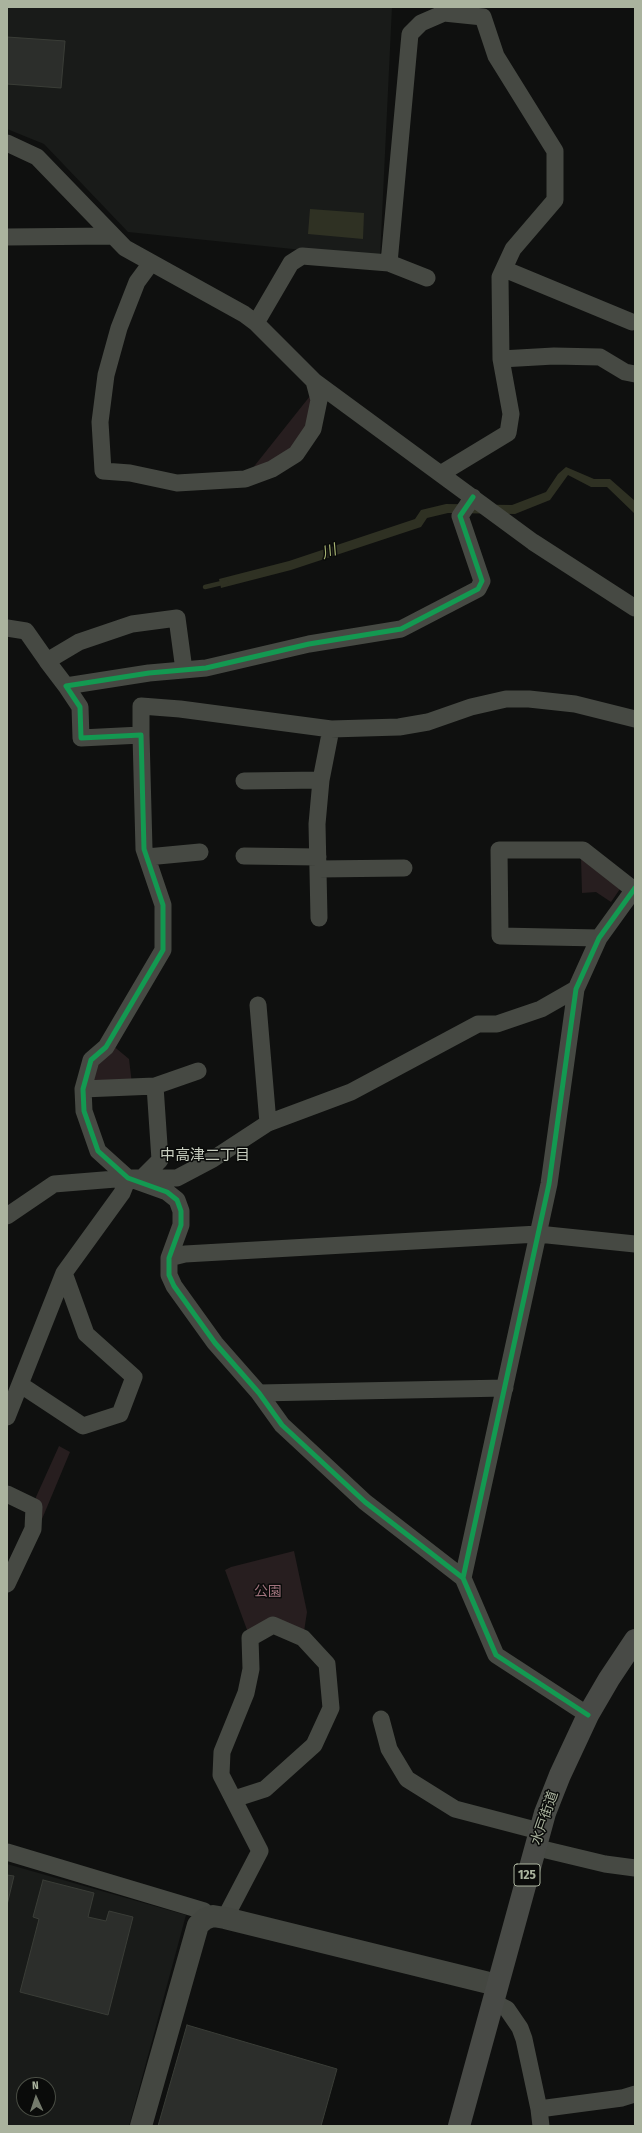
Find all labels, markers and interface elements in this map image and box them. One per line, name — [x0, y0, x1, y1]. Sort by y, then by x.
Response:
water label: 川 — [319, 541, 339, 563]
district label: 中高津二丁目 — [160, 1147, 250, 1165]
park label: 公園 — [254, 1584, 282, 1600]
street label: 水戸街道 — [528, 1789, 562, 1847]
road number: 125 — [514, 1864, 540, 1886]
north arrow — [16, 2077, 56, 2117]
text: N — [32, 2079, 39, 2092]

